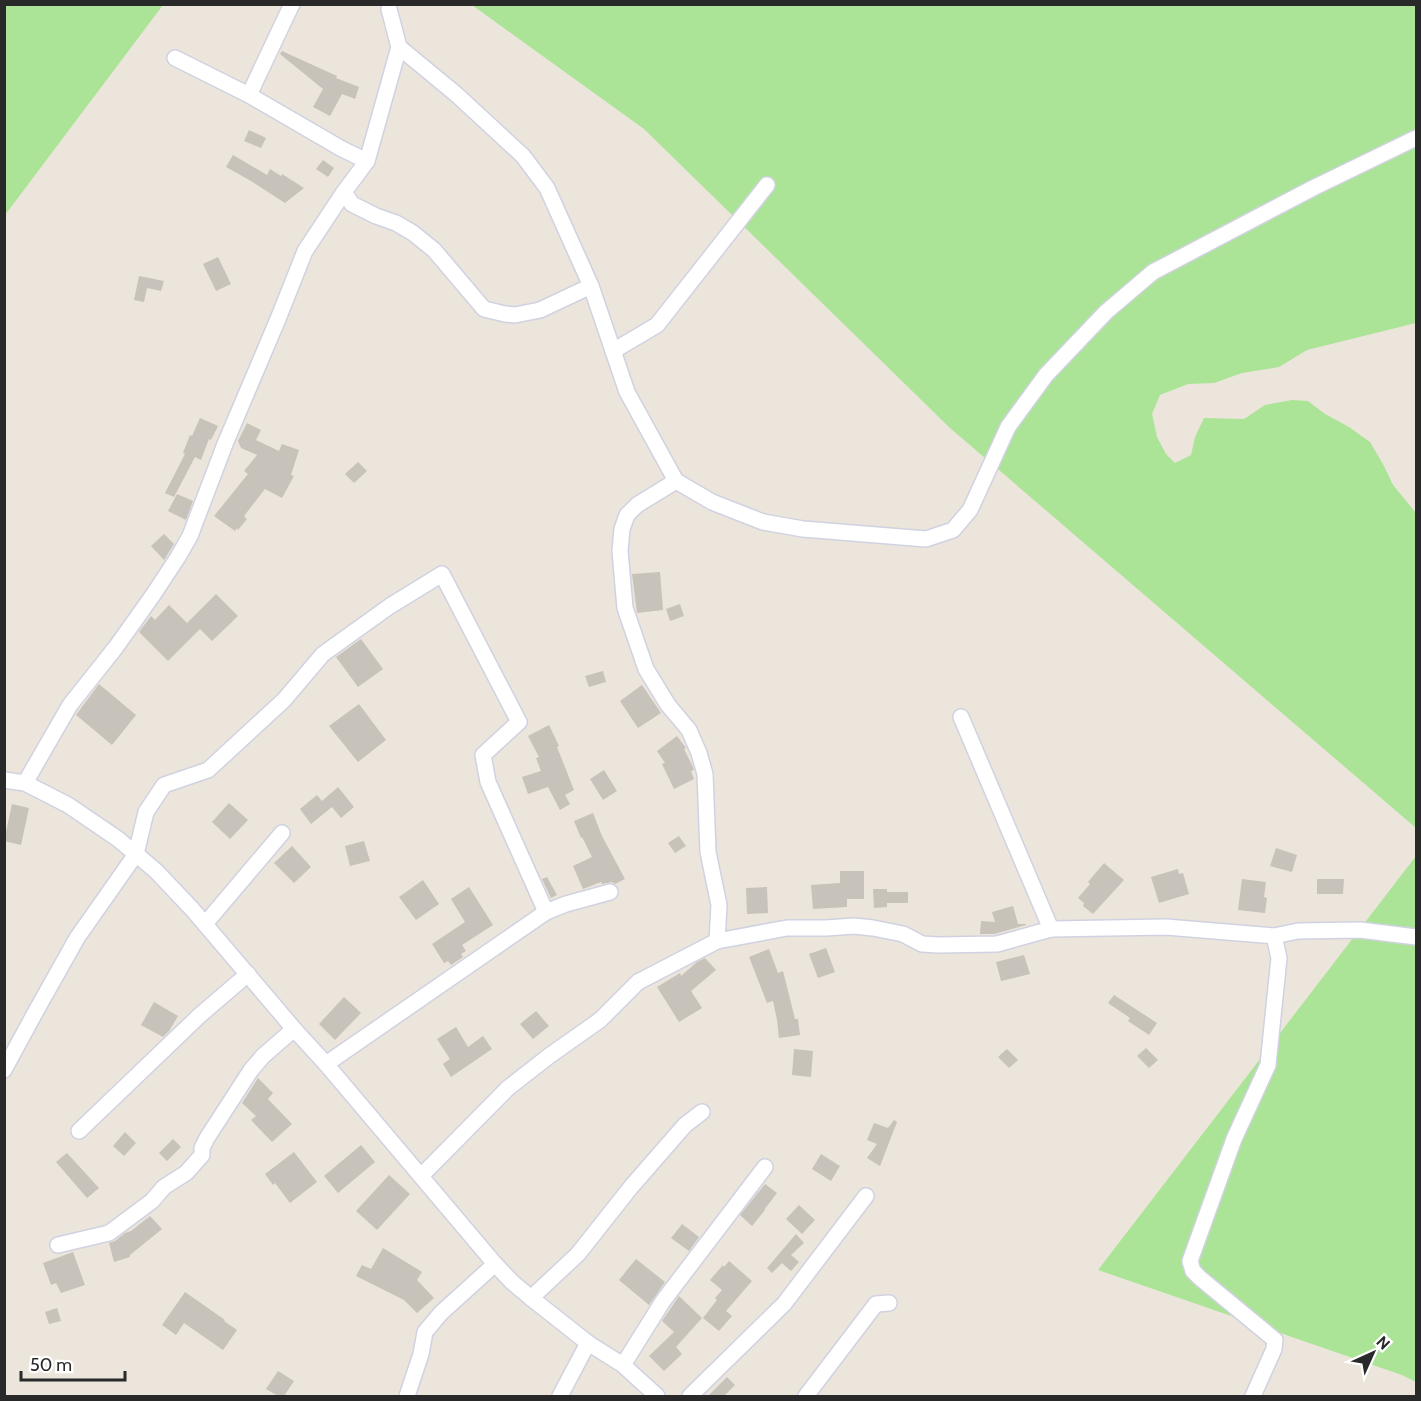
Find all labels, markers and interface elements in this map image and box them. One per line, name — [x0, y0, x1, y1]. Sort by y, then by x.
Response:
north arrow — [1343, 1323, 1403, 1383]
text: N — [1373, 1332, 1394, 1353]
scale bar — [21, 1344, 124, 1382]
text: 50 m — [30, 1354, 72, 1376]

